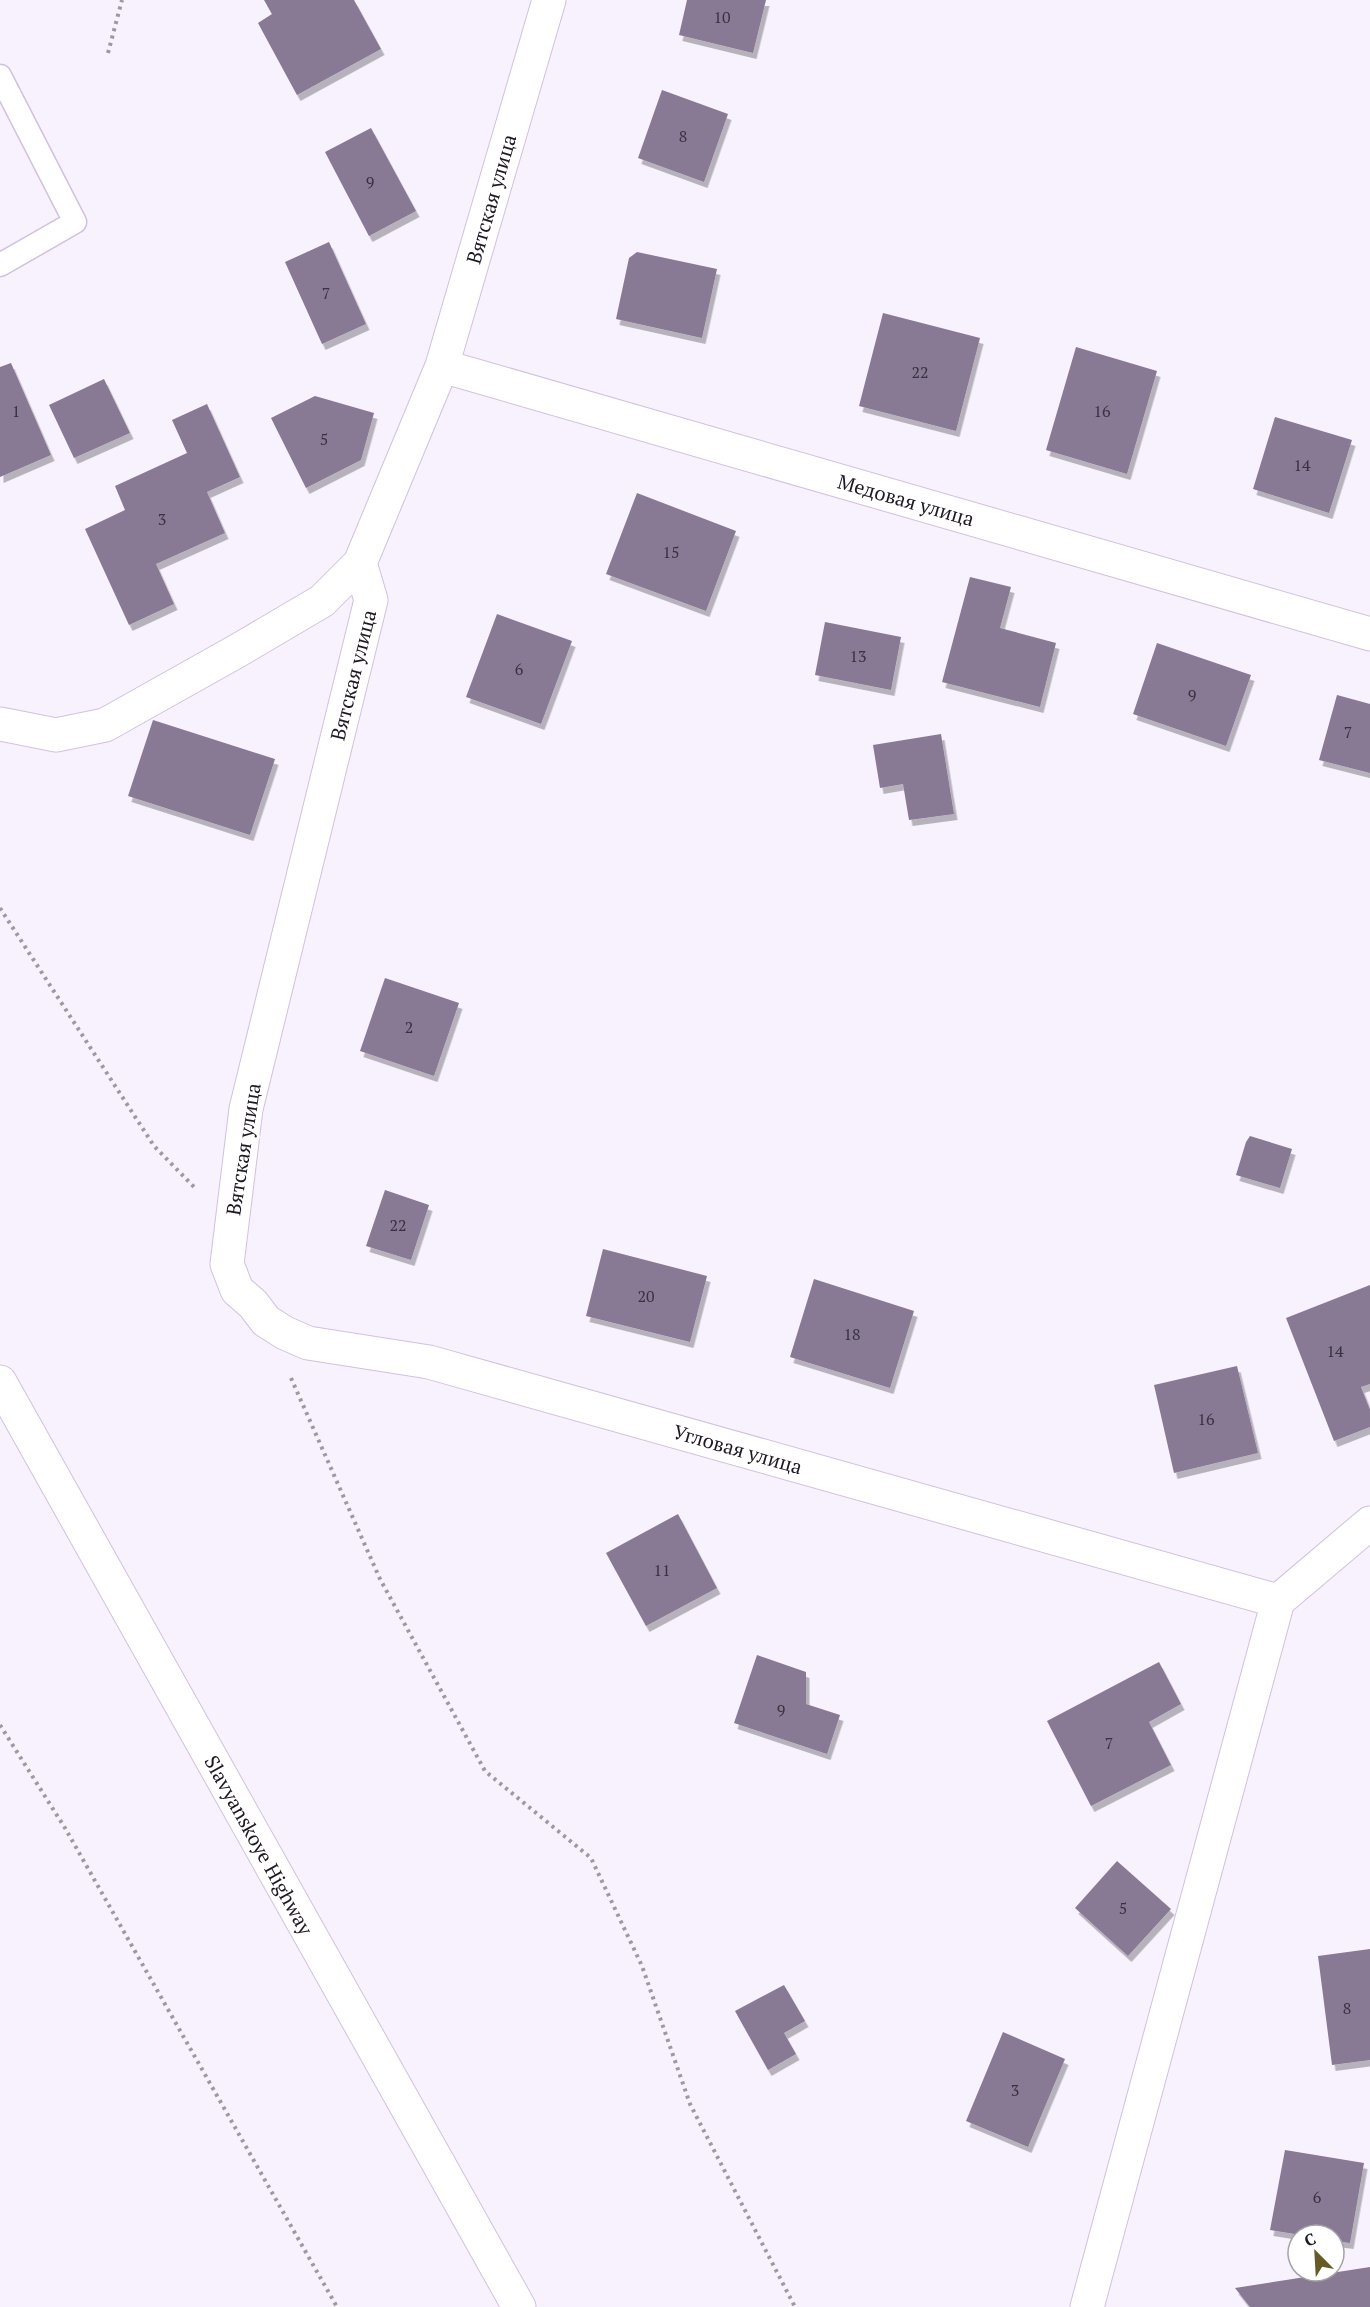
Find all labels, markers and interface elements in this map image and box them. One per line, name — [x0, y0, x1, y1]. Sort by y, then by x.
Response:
house number: 10 — [713, 6, 731, 28]
house number: 8 — [679, 125, 687, 147]
street label: Вятская улица — [460, 131, 522, 267]
house number: 9 — [366, 171, 374, 193]
house number: 7 — [322, 282, 330, 304]
house number: 22 — [911, 361, 929, 383]
house number: 1 — [12, 400, 20, 422]
house number: 16 — [1093, 400, 1111, 422]
house number: 5 — [320, 428, 328, 450]
house number: 14 — [1293, 454, 1311, 476]
street label: Медовая улица — [835, 468, 977, 532]
house number: 3 — [158, 508, 166, 530]
house number: 15 — [662, 541, 680, 563]
street label: Вятская улица — [324, 607, 382, 743]
house number: 13 — [849, 645, 867, 667]
house number: 6 — [515, 658, 524, 680]
house number: 9 — [1188, 684, 1196, 706]
house number: 7 — [1344, 721, 1352, 743]
house number: 2 — [405, 1016, 413, 1038]
street label: Вятская улица — [219, 1081, 267, 1217]
house number: 22 — [389, 1214, 407, 1236]
house number: 20 — [637, 1285, 655, 1307]
house number: 18 — [843, 1323, 861, 1345]
house number: 14 — [1326, 1340, 1344, 1362]
house number: 16 — [1197, 1408, 1215, 1430]
street label: Угловая улица — [670, 1418, 806, 1480]
house number: 11 — [653, 1559, 671, 1581]
house number: 9 — [777, 1699, 785, 1721]
house number: 7 — [1105, 1732, 1113, 1754]
street label: Slavyanskoye Highway — [198, 1750, 320, 1940]
house number: 5 — [1119, 1897, 1127, 1919]
house number: 8 — [1343, 1997, 1351, 2019]
house number: 3 — [1011, 2079, 1019, 2101]
house number: 6 — [1313, 2186, 1322, 2208]
north arrow — [1286, 2223, 1346, 2283]
text: С — [1301, 2227, 1319, 2251]

